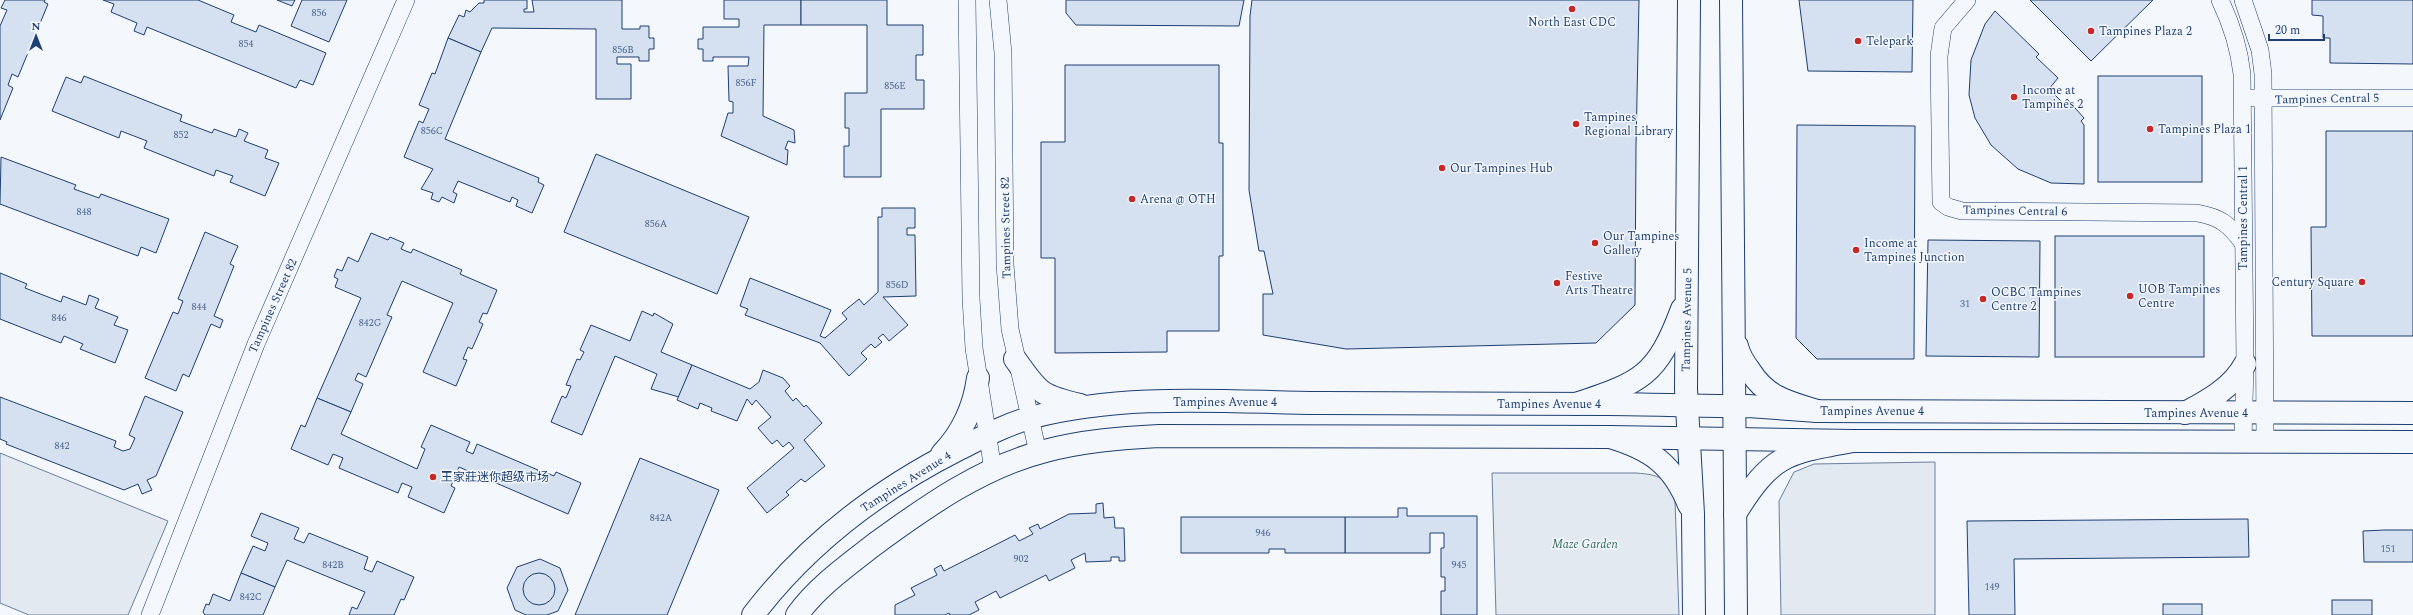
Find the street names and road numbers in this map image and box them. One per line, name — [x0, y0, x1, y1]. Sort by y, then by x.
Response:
street label: Tampines Central 5 — [2275, 89, 2379, 109]
street label: Tampines Central 1 — [2234, 166, 2253, 270]
street label: Tampines Street 82 — [996, 177, 1016, 279]
street label: Tampines Central 6 — [1963, 201, 2067, 221]
street label: Tampines Street 82 — [244, 256, 302, 356]
street label: Tampines Avenue 5 — [1677, 268, 1697, 372]
street label: Tampines Avenue 4 — [1173, 393, 1277, 412]
street label: Tampines Avenue 4 — [1497, 395, 1601, 414]
street label: Tampines Avenue 4 — [1820, 402, 1924, 421]
street label: Tampines Avenue 4 — [2144, 404, 2248, 423]
street label: Tampines Avenue 4 — [857, 446, 955, 518]

